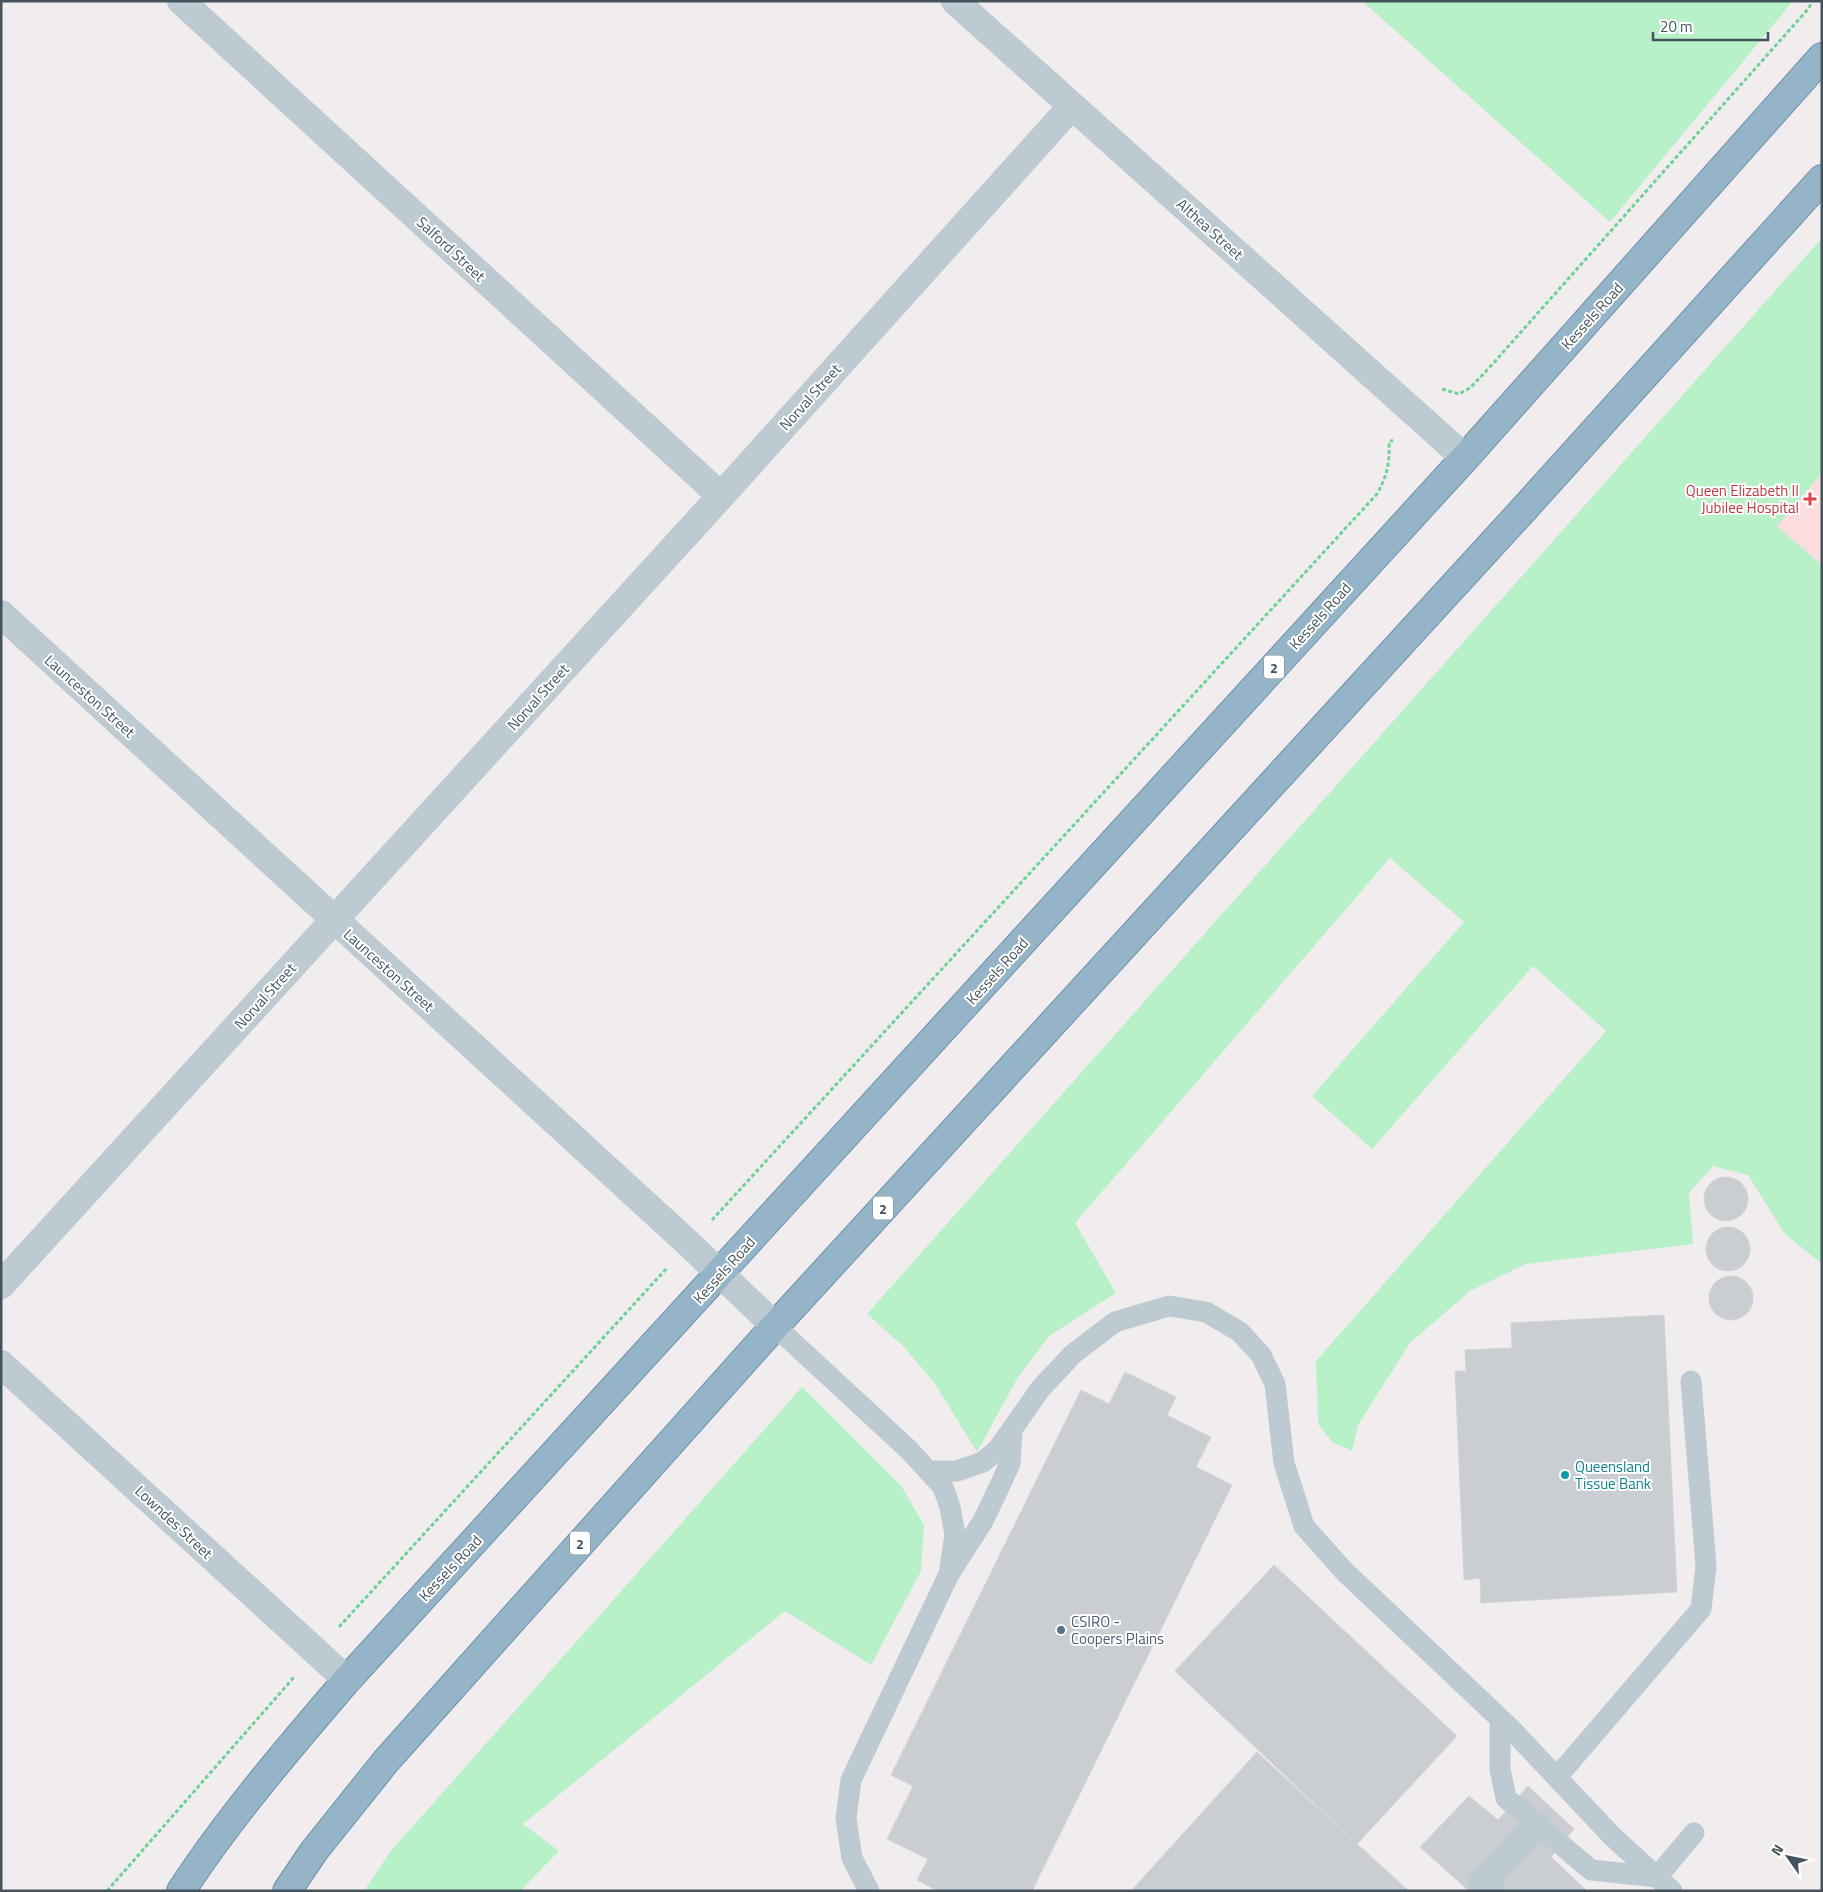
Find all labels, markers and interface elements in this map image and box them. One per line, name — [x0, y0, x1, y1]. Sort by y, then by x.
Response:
scale bar — [1653, 10, 1768, 42]
text: 20 m — [1660, 15, 1693, 38]
street label: Althea Street — [1172, 193, 1249, 266]
street label: Salford Street — [411, 211, 491, 287]
street label: Kessels Road — [1555, 277, 1629, 355]
street label: Norval Street — [774, 358, 847, 436]
place label: Queen Elizabeth II Jubilee Hospital — [1686, 479, 1799, 519]
marker: Queen Elizabeth II Jubilee Hospital — [1803, 492, 1817, 506]
street label: Kessels Road — [1283, 577, 1357, 655]
street label: Launceston Street — [40, 649, 141, 743]
road number: 2 — [1264, 656, 1284, 679]
street label: Norval Street — [502, 658, 575, 736]
street label: Launceston Street — [339, 923, 440, 1017]
street label: Kessels Road — [960, 932, 1034, 1010]
street label: Norval Street — [229, 957, 302, 1035]
road number: 2 — [873, 1196, 893, 1220]
street label: Kessels Road — [687, 1231, 761, 1309]
place label: Queensland Tissue Bank — [1575, 1455, 1651, 1495]
marker: Queensland Tissue Bank — [1559, 1469, 1571, 1481]
street label: Lowndes Street — [130, 1480, 219, 1565]
street label: Kessels Road — [413, 1530, 487, 1606]
road number: 2 — [570, 1532, 590, 1555]
place label: CSIRO - Coopers Plains — [1071, 1610, 1164, 1650]
marker: CSIRO - Coopers Plains — [1055, 1624, 1067, 1636]
north arrow — [1763, 1832, 1813, 1882]
text: N — [1765, 1840, 1788, 1859]

